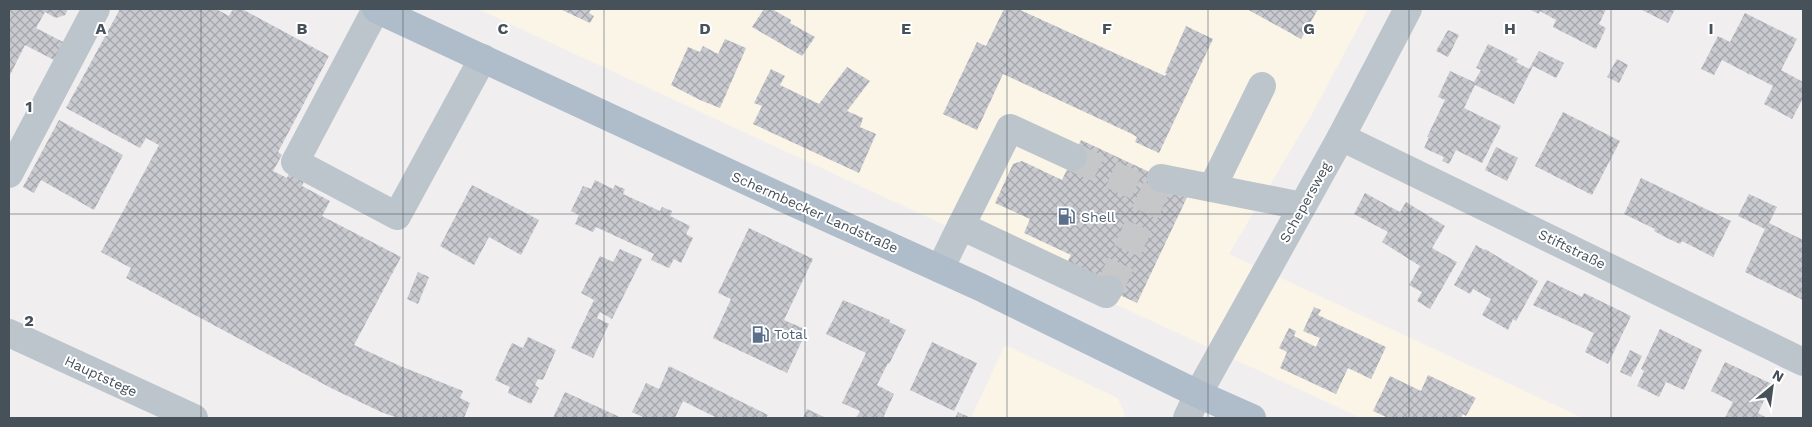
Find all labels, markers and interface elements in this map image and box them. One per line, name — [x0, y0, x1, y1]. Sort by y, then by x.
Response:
text: A — [96, 19, 107, 38]
text: B — [297, 19, 308, 38]
text: C — [498, 19, 509, 38]
text: D — [699, 19, 711, 38]
text: E — [901, 19, 911, 38]
text: F — [1102, 19, 1112, 38]
text: G — [1303, 19, 1315, 38]
text: H — [1504, 19, 1516, 38]
text: I — [1708, 19, 1714, 38]
text: 1 — [26, 97, 32, 116]
street label: Schepersweg — [1276, 158, 1334, 245]
street label: Schermbecker Landstraße — [729, 168, 901, 256]
fuel station icon: Shell — [1057, 207, 1077, 227]
place label: Shell — [1081, 209, 1116, 225]
street label: Stiftstraße — [1536, 226, 1608, 272]
text: 2 — [24, 311, 34, 330]
fuel station icon: Total — [750, 324, 770, 344]
place label: Total — [774, 326, 808, 342]
street label: Hauptstege — [62, 352, 140, 400]
north arrow — [1747, 362, 1797, 412]
text: N — [1770, 366, 1787, 385]

